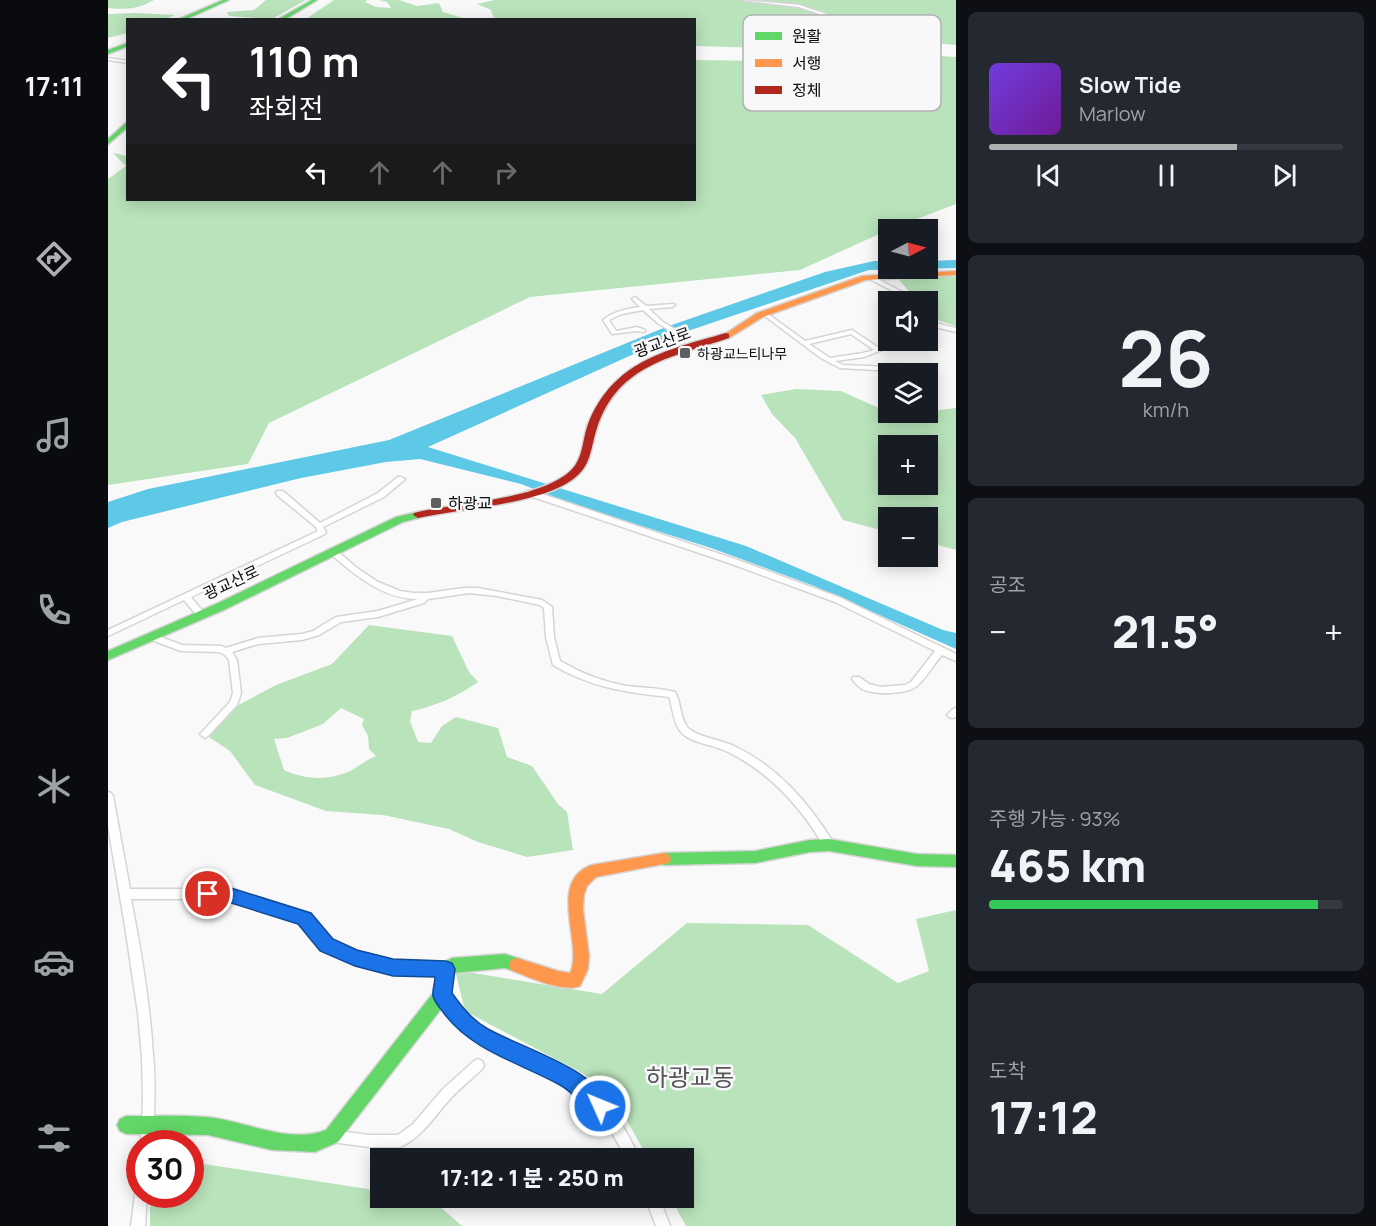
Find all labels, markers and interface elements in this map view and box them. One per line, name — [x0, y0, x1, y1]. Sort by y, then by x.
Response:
legend — [743, 15, 941, 111]
text: 원활 — [792, 25, 822, 47]
text: 110 m — [249, 32, 360, 90]
icon: left — [150, 42, 228, 120]
text: 서행 — [792, 52, 821, 74]
text: 17:11 — [24, 67, 84, 104]
text: Slow Tide — [1079, 70, 1181, 100]
text: 정체 — [792, 79, 821, 101]
text: 좌회전 — [249, 89, 324, 126]
text: Marlow — [1079, 100, 1146, 127]
icon: left — [300, 156, 333, 189]
icon: ahead — [363, 156, 396, 189]
icon: ahead — [426, 156, 459, 189]
icon: right — [489, 156, 522, 189]
icon: previous — [1032, 159, 1065, 192]
icon: pause — [1150, 159, 1183, 192]
icon: next — [1268, 159, 1301, 192]
north arrow — [878, 219, 938, 279]
map controls — [878, 219, 938, 567]
icon: directions — [33, 238, 75, 280]
button: sound — [878, 291, 938, 351]
text: 26 — [1119, 304, 1213, 410]
street label: 광교산로 — [631, 322, 694, 362]
place label: 하광교느티나무 — [697, 344, 787, 363]
marker: 하광교느티나무 — [678, 346, 692, 360]
button: layers — [878, 363, 938, 423]
text: km/h — [1143, 396, 1189, 423]
icon: music — [33, 414, 75, 456]
button: + — [878, 435, 938, 495]
place label: 하광교 — [448, 492, 492, 514]
marker: 하광교 — [429, 496, 443, 510]
button: − — [878, 507, 938, 567]
street label: 광교산로 — [200, 559, 263, 604]
text: 공조 — [989, 571, 1026, 598]
icon: phone — [33, 589, 75, 631]
text: 21.5° — [1112, 600, 1219, 662]
text: − — [989, 609, 1007, 654]
text: + — [1324, 609, 1343, 654]
icon: climate — [33, 765, 75, 807]
text: 주행 가능 · 93% — [989, 805, 1121, 832]
text: 465 km — [989, 834, 1146, 896]
pin — [182, 868, 233, 919]
icon: arrive — [191, 877, 224, 910]
icon: car — [33, 941, 75, 983]
text: 도착 — [989, 1057, 1026, 1084]
district label: 하광교동 — [646, 1060, 734, 1093]
position arrow — [568, 1074, 632, 1138]
text: 17:12 — [989, 1086, 1098, 1148]
icon: filters — [33, 1117, 75, 1159]
speed limit sign: 30 — [126, 1130, 204, 1208]
text: 17:12 · 1 분 · 250 m — [440, 1163, 624, 1193]

